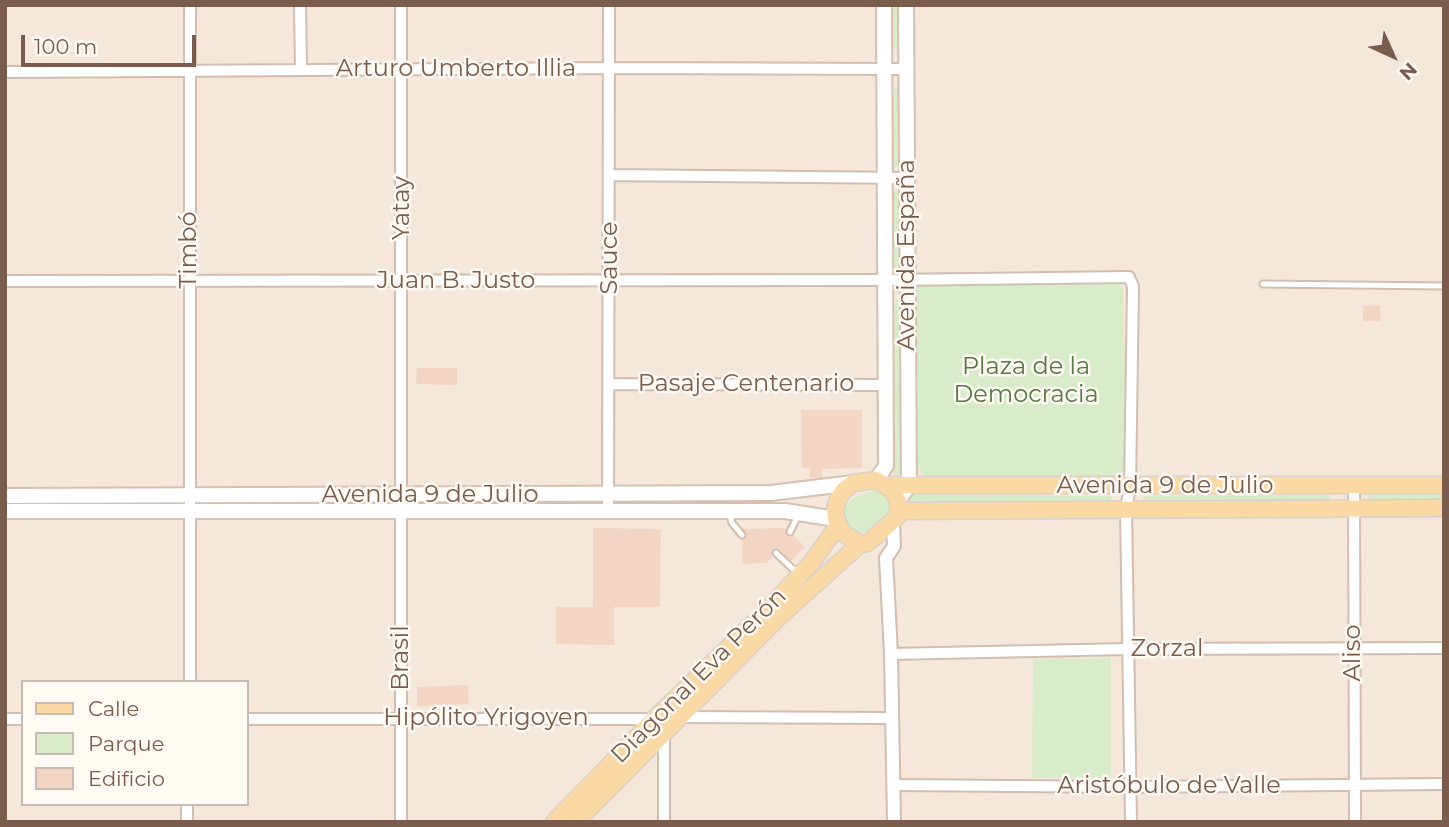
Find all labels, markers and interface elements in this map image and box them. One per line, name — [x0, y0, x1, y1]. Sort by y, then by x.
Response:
scale bar — [24, 21, 200, 65]
north arrow — [1358, 21, 1428, 91]
text: 100 m — [34, 34, 97, 59]
street label: Arturo Umberto Illia — [336, 55, 576, 83]
text: N — [1395, 58, 1422, 85]
street label: Avenida España — [893, 159, 921, 351]
street label: Yatay — [388, 176, 416, 240]
street label: Timbó — [175, 211, 203, 289]
street label: Sauce — [596, 222, 624, 294]
street label: Juan B. Justo — [377, 267, 535, 295]
park label: Plaza de la Democracia — [953, 353, 1099, 409]
street label: Pasaje Centenario — [638, 370, 854, 398]
street label: Avenida 9 de Julio — [1056, 472, 1274, 500]
street label: Avenida 9 de Julio — [321, 481, 539, 509]
street label: Diagonal Eva Perón — [605, 582, 793, 770]
street label: Brasil — [387, 625, 415, 691]
street label: Aliso — [1339, 625, 1367, 681]
street label: Zorzal — [1131, 635, 1203, 663]
legend — [21, 680, 248, 806]
text: Calle — [88, 696, 139, 721]
street label: Hipólito Yrigoyen — [383, 704, 589, 732]
text: Parque — [88, 731, 164, 756]
text: Edificio — [88, 766, 165, 791]
street label: Aristóbulo de Valle — [1057, 772, 1281, 800]

